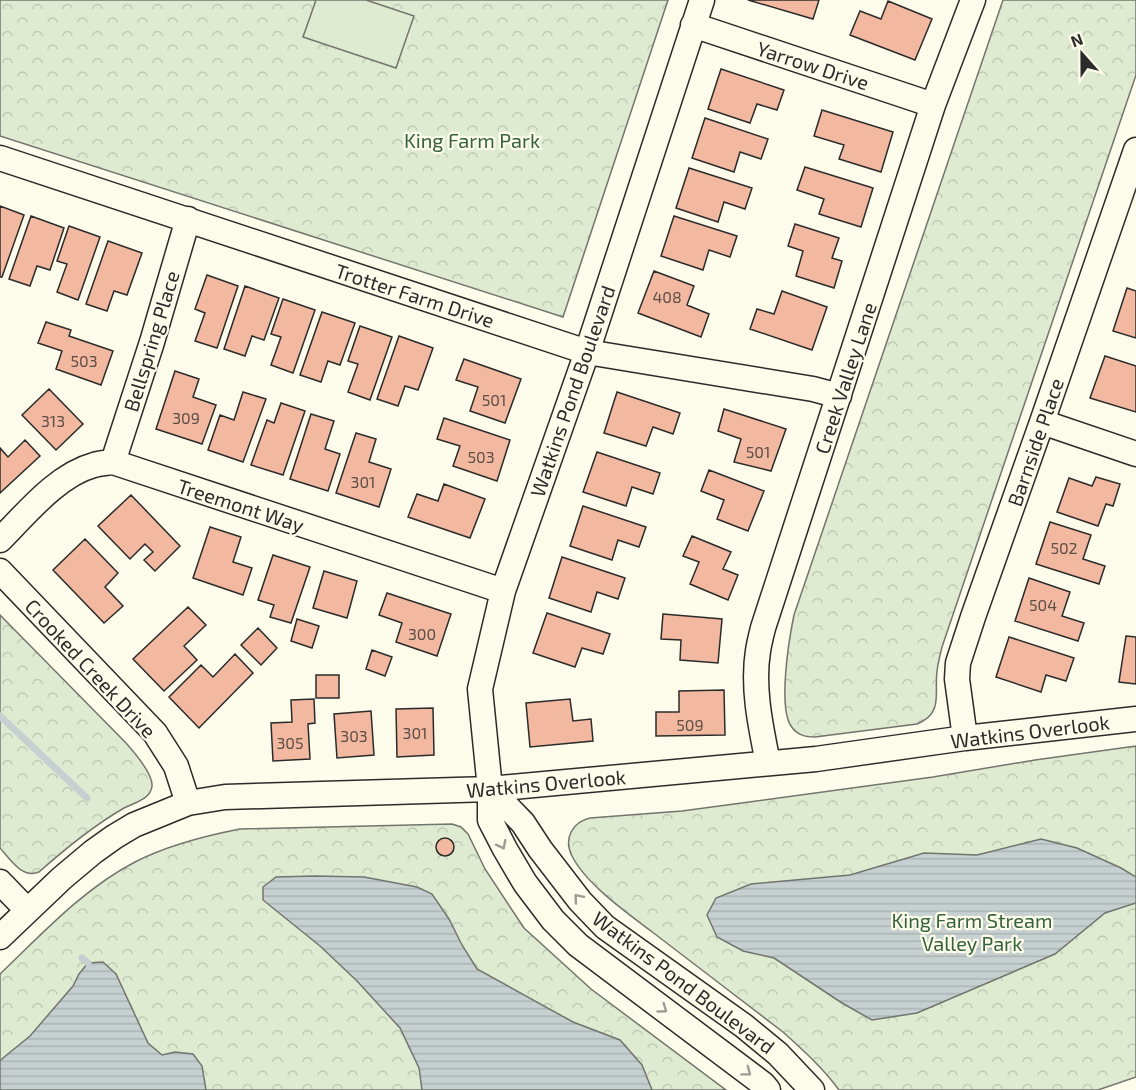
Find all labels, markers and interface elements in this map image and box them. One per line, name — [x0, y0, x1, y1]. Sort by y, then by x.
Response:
north arrow — [1052, 24, 1112, 84]
text: N — [1068, 29, 1085, 50]
street label: Yarrow Drive — [754, 36, 872, 94]
park label: King Farm Park — [404, 128, 540, 152]
street label: Trotter Farm Drive — [333, 258, 497, 332]
street label: Bellspring Place — [118, 268, 184, 414]
street label: Watkins Pond Boulevard — [525, 282, 619, 500]
house number: 408 — [652, 287, 682, 306]
street label: Creek Valley Lane — [809, 299, 881, 457]
house number: 503 — [70, 351, 98, 370]
street label: Barnside Place — [1002, 375, 1068, 509]
house number: 501 — [482, 390, 506, 409]
house number: 309 — [172, 408, 200, 427]
house number: 313 — [41, 411, 65, 430]
house number: 501 — [746, 442, 770, 461]
house number: 503 — [467, 447, 495, 466]
house number: 301 — [351, 472, 375, 491]
street label: Treemont Way — [175, 473, 308, 537]
house number: 502 — [1050, 538, 1078, 557]
street label: Crooked Creek Drive — [21, 594, 161, 742]
house number: 504 — [1029, 595, 1057, 614]
house number: 300 — [408, 624, 436, 643]
street label: Watkins Overlook — [949, 709, 1111, 753]
house number: 509 — [676, 715, 704, 734]
house number: 301 — [403, 723, 427, 742]
house number: 303 — [340, 726, 368, 745]
house number: 305 — [276, 733, 304, 752]
street label: Watkins Overlook — [465, 764, 627, 802]
one-way arrow — [495, 838, 507, 849]
one-way arrow — [574, 894, 585, 905]
street label: Watkins Pond Boulevard — [588, 906, 780, 1058]
park label: King Farm Stream Valley Park — [891, 908, 1053, 955]
one-way arrow — [657, 1002, 668, 1013]
one-way arrow — [740, 1064, 751, 1075]

